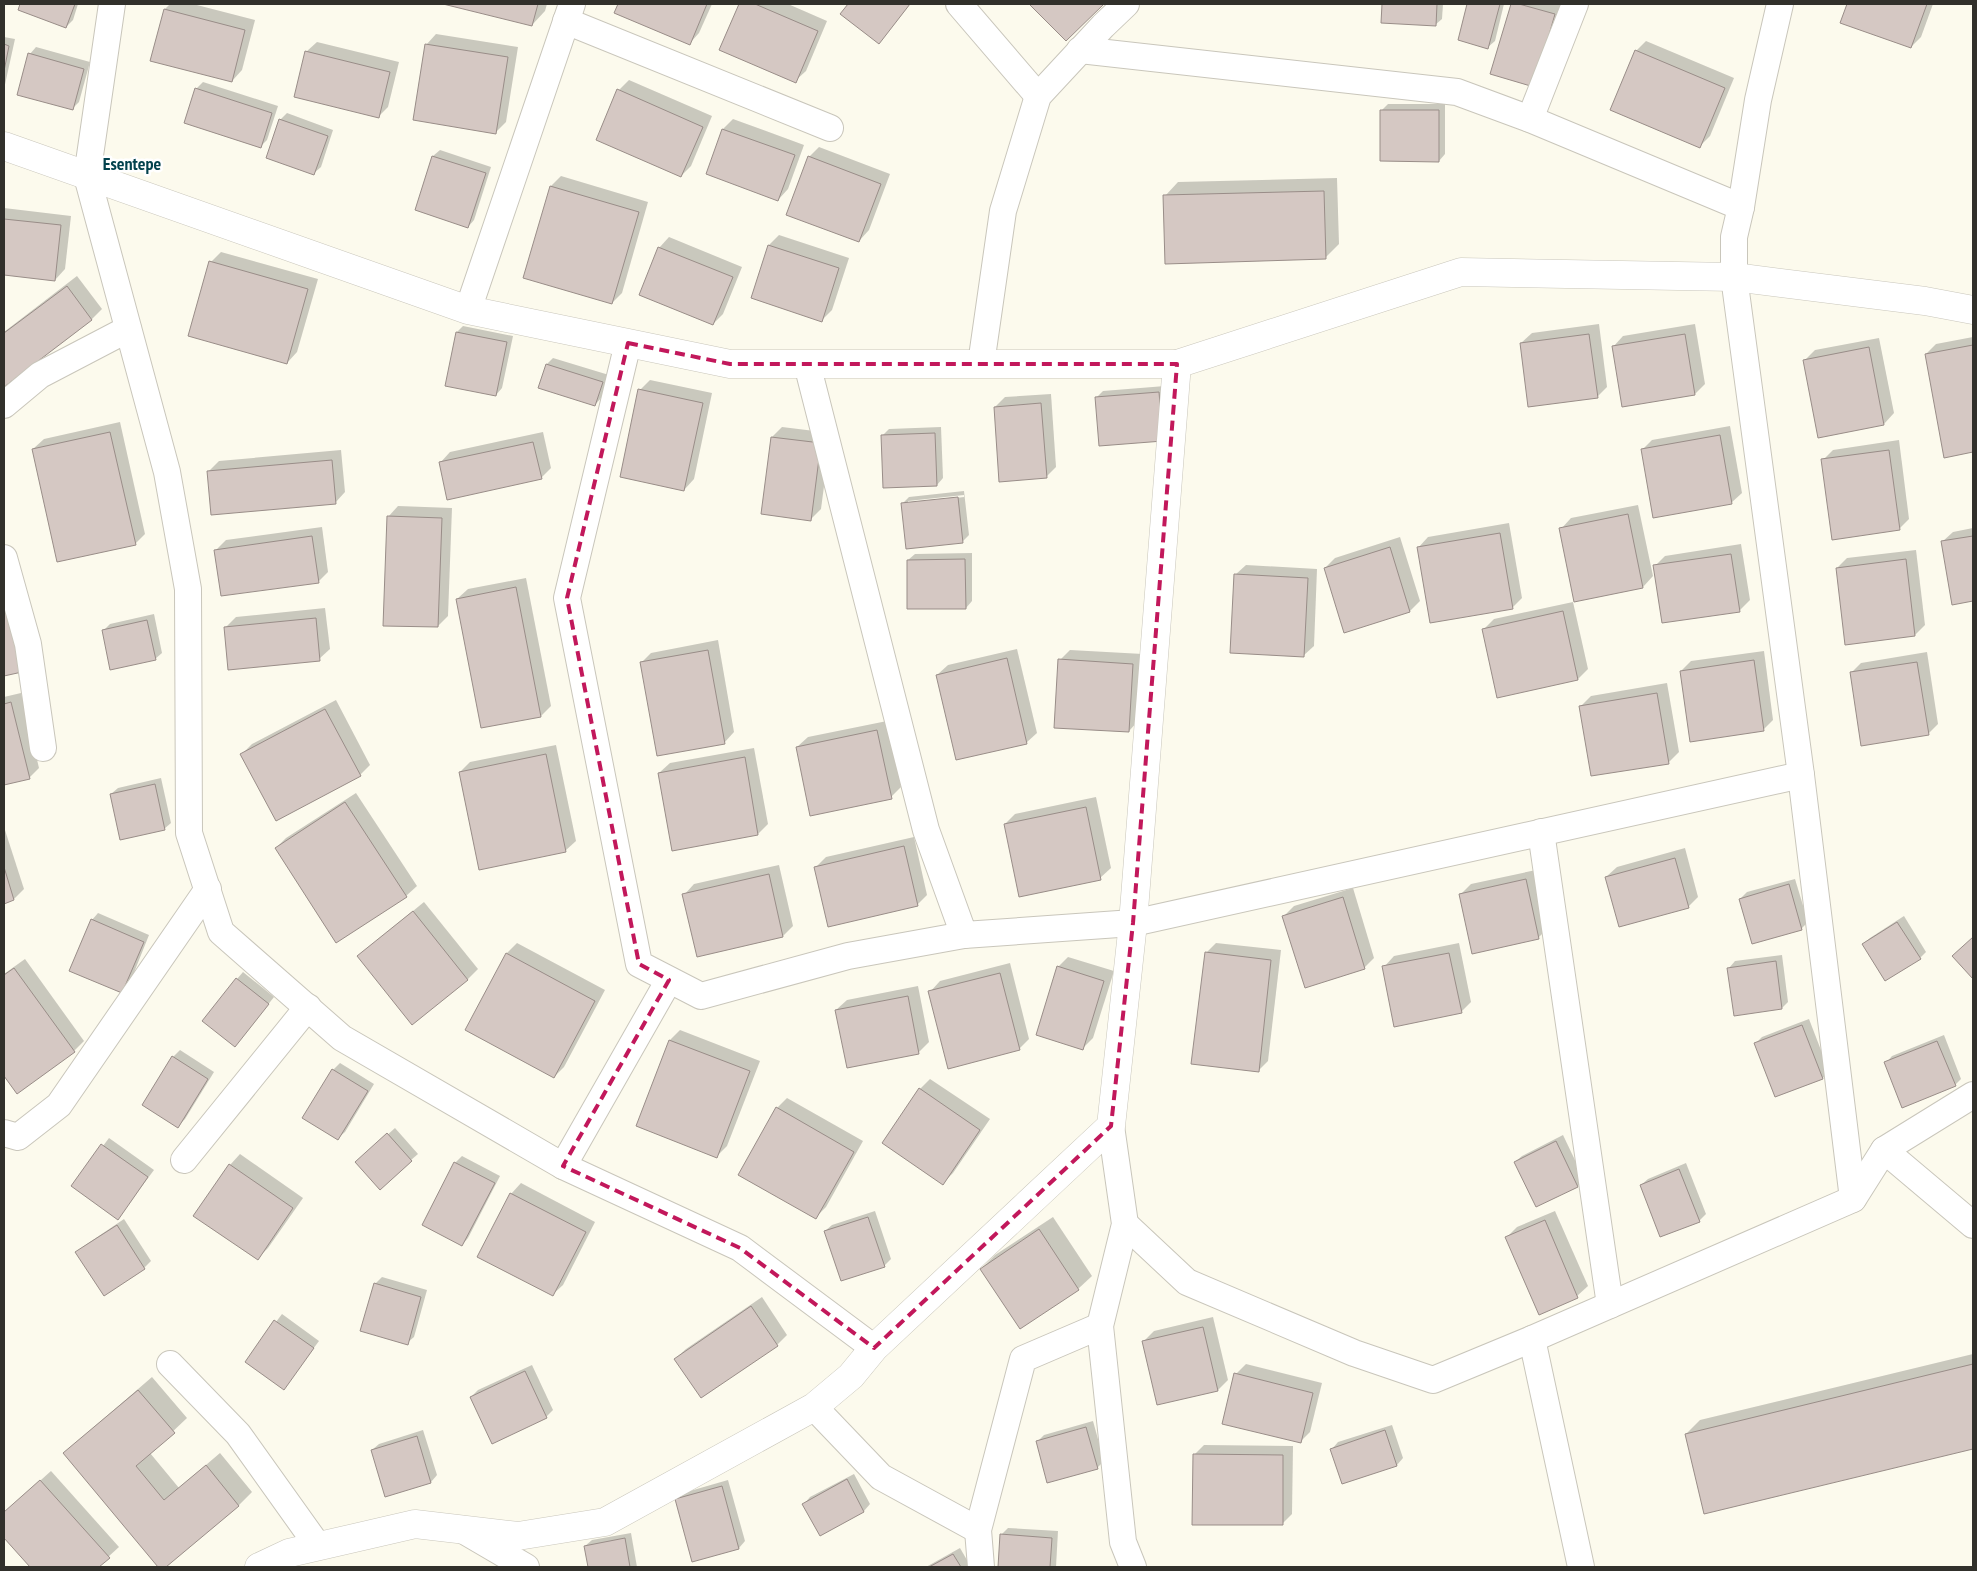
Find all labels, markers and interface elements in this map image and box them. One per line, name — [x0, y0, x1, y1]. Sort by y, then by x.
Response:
district label: Esentepe — [103, 152, 162, 175]

